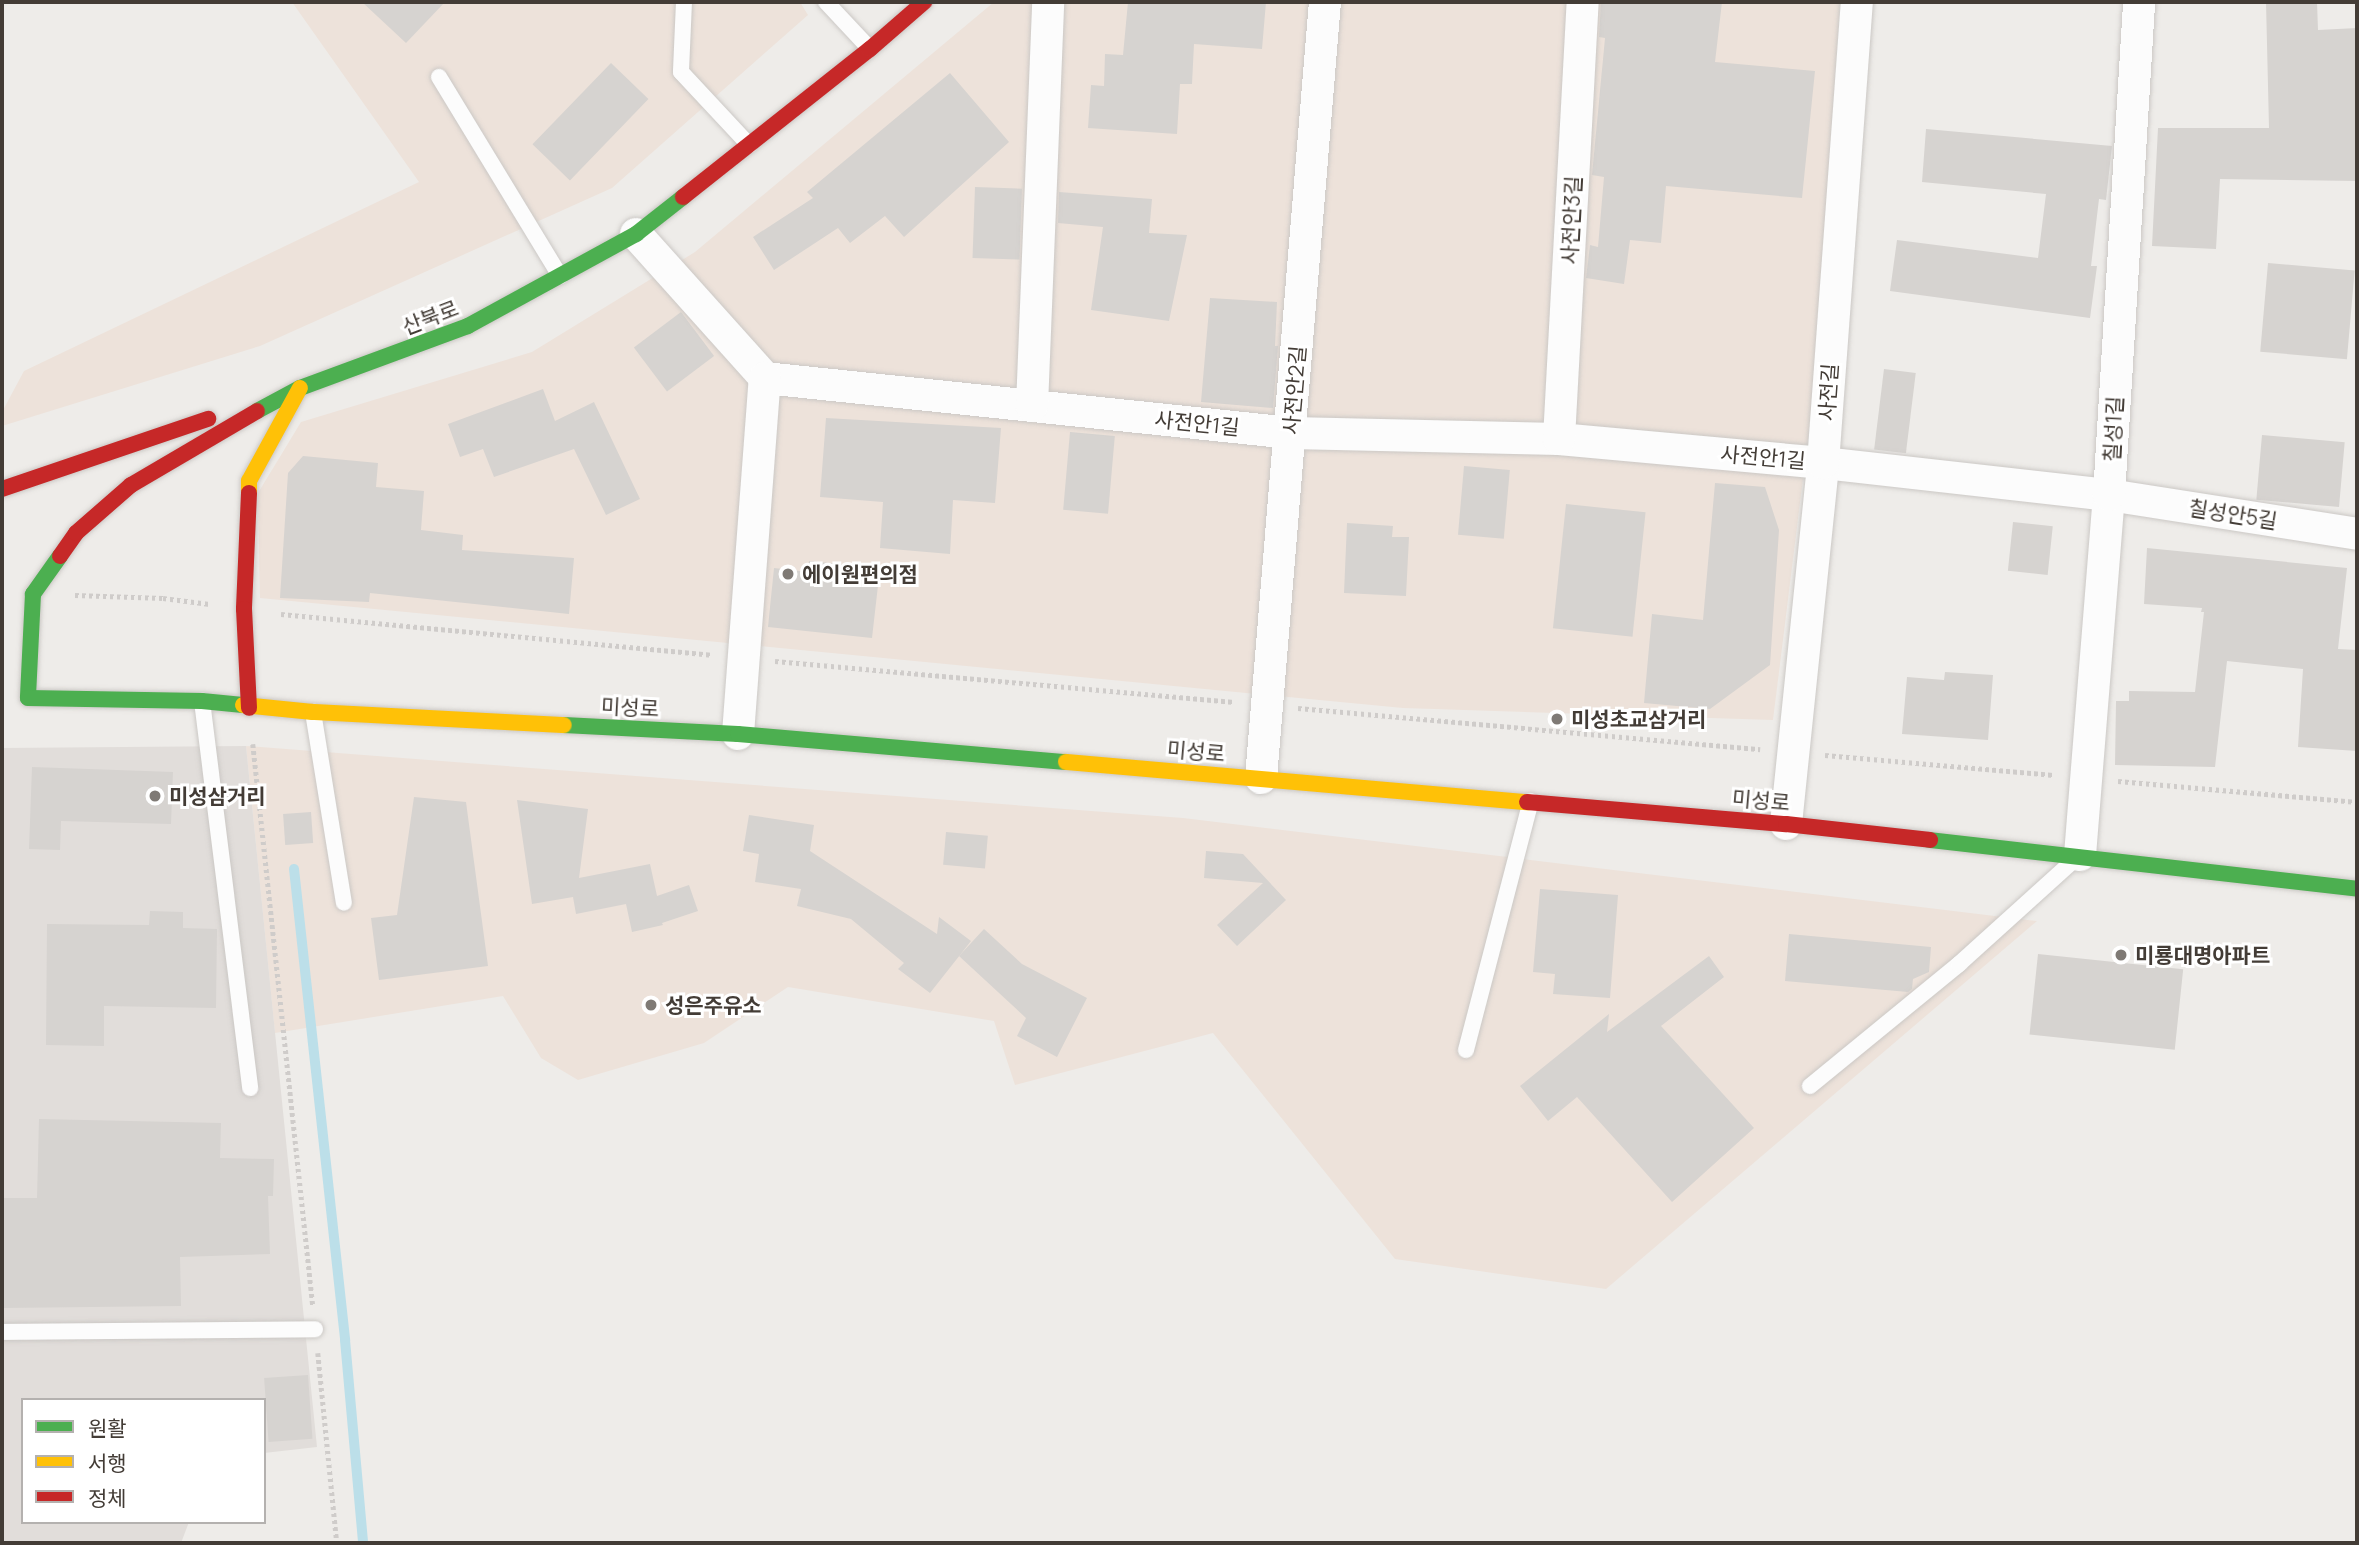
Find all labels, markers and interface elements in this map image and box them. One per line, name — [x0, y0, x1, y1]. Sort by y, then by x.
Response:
street label: 사전안3길 — [1556, 175, 1586, 265]
street label: 산북로 — [398, 295, 462, 339]
street label: 사전안2길 — [1278, 344, 1310, 436]
street label: 사전길 — [1813, 362, 1843, 422]
street label: 칠성1길 — [2099, 395, 2127, 463]
street label: 사전안1길 — [1153, 406, 1241, 440]
street label: 사전안1길 — [1719, 441, 1807, 473]
street label: 칠성안5길 — [2187, 495, 2279, 533]
place label: 에이원편의점 — [802, 561, 918, 587]
marker: 에이원편의점 — [780, 566, 796, 582]
street label: 미성로 — [600, 693, 660, 721]
place label: 미성초교삼거리 — [1571, 706, 1706, 732]
marker: 미성초교삼거리 — [1549, 711, 1565, 727]
street label: 미성로 — [1166, 736, 1226, 766]
place label: 미성삼거리 — [169, 783, 266, 809]
street label: 미성로 — [1731, 785, 1791, 815]
marker: 미성삼거리 — [147, 788, 163, 804]
place label: 미룡대명아파트 — [2135, 942, 2270, 968]
marker: 미룡대명아파트 — [2113, 947, 2129, 963]
place label: 성은주유소 — [665, 992, 762, 1018]
marker: 성은주유소 — [643, 997, 659, 1013]
legend — [21, 1398, 266, 1524]
text: 원활 — [88, 1414, 127, 1442]
text: 서행 — [88, 1449, 127, 1477]
text: 정체 — [88, 1484, 127, 1512]

